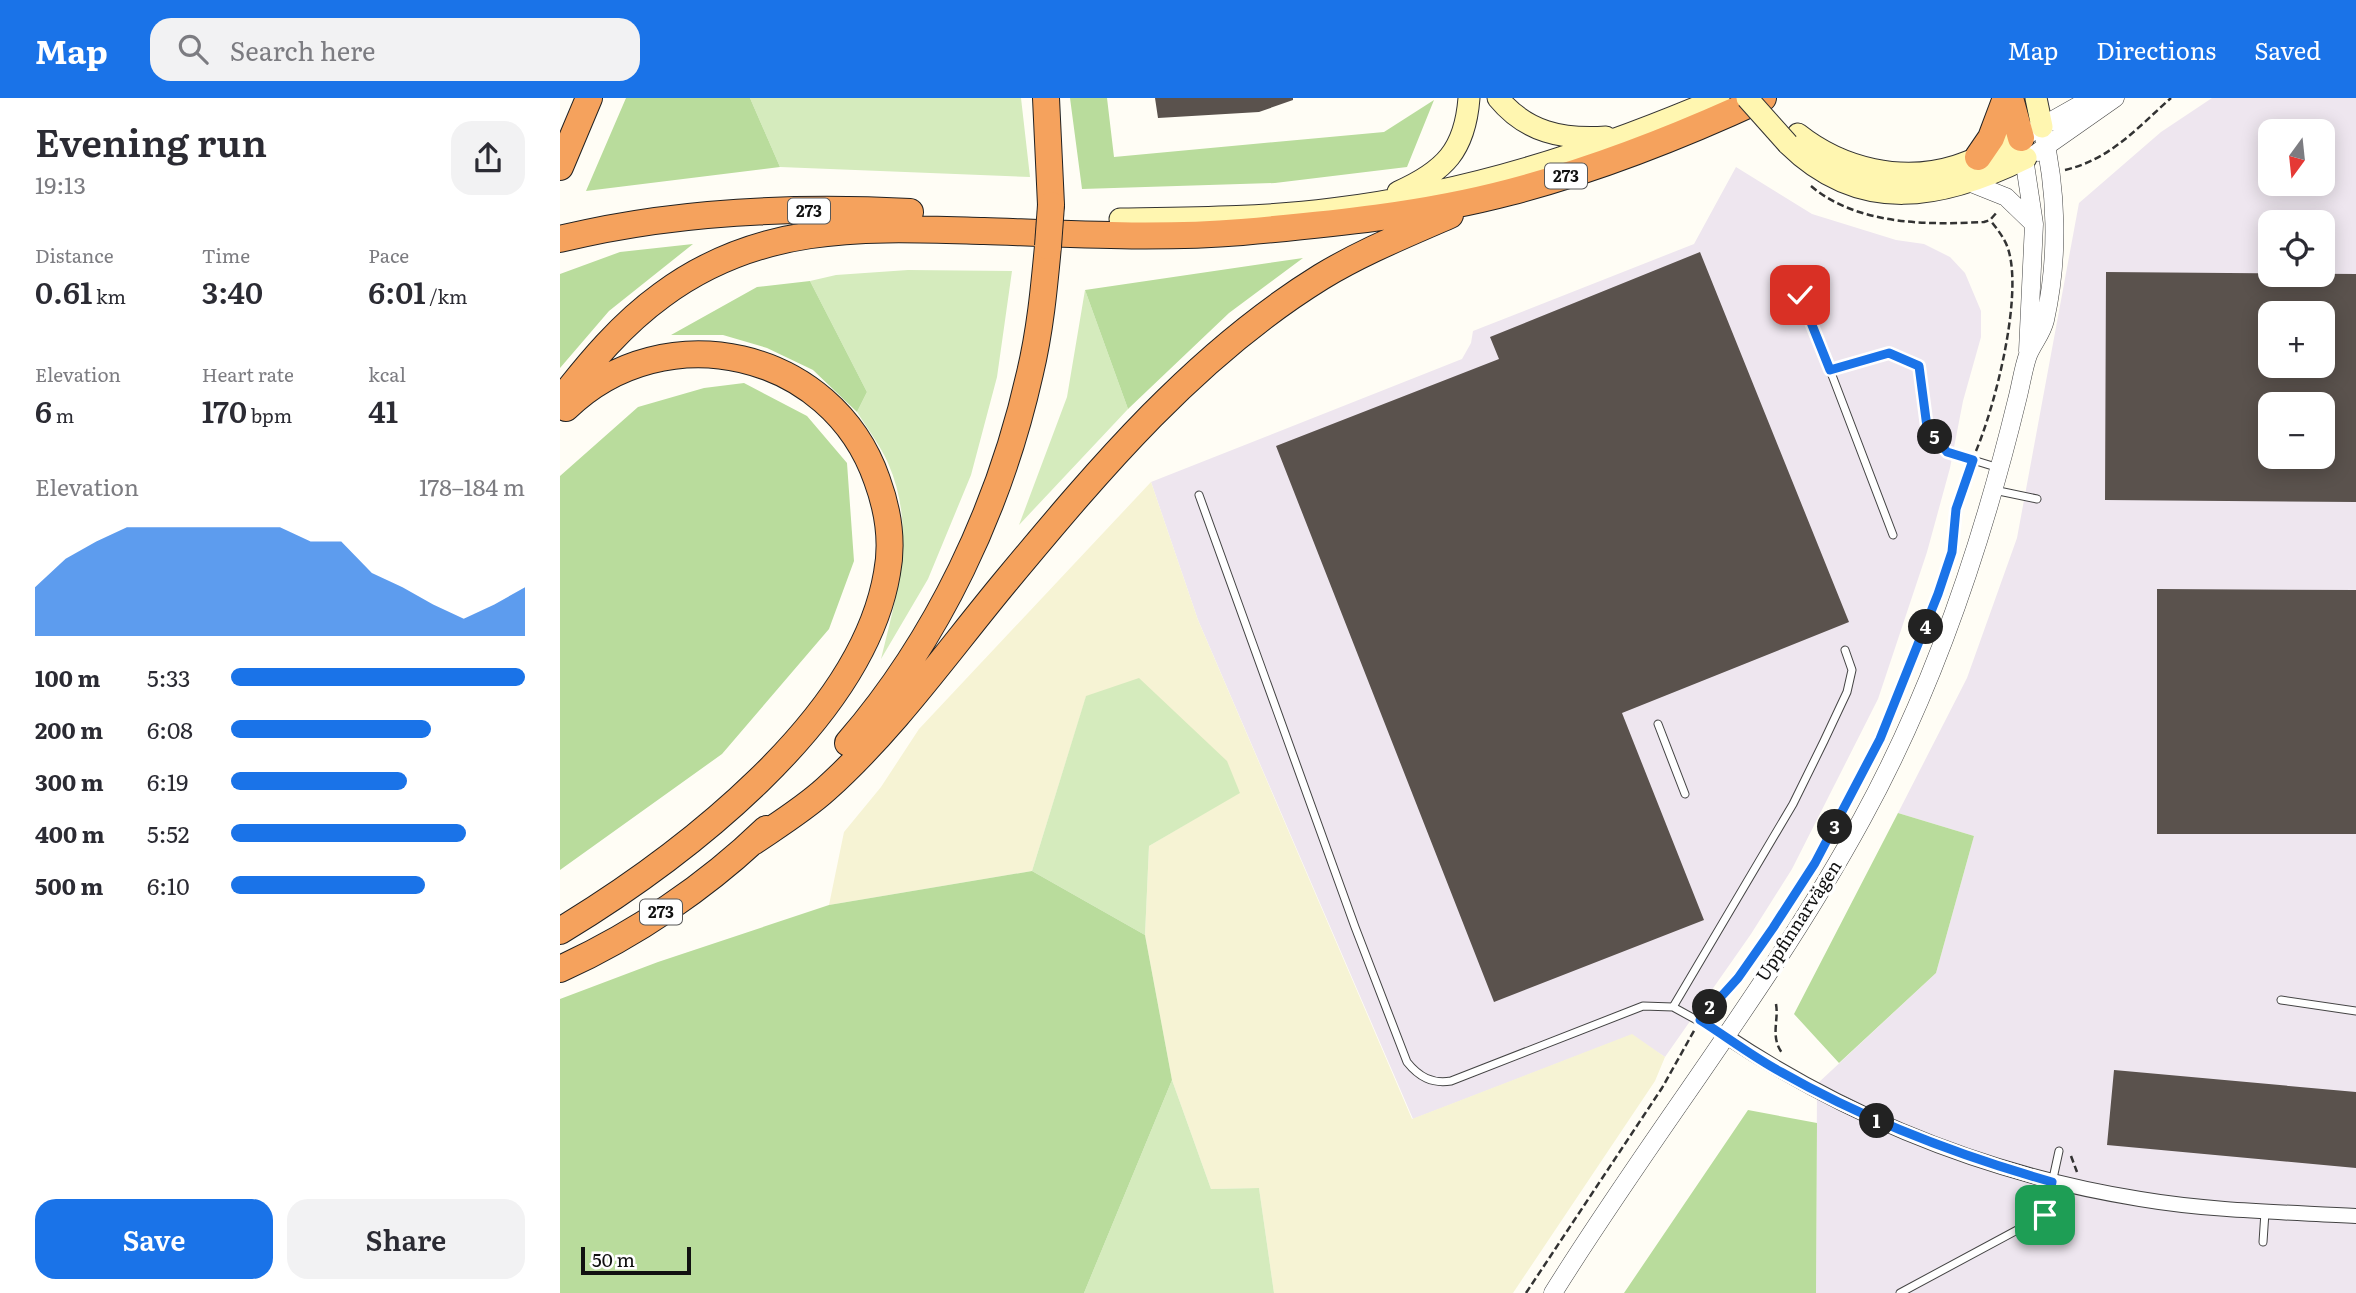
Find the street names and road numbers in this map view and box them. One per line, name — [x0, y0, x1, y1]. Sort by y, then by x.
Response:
road number: 273 — [1545, 164, 1587, 188]
road number: 273 — [788, 198, 830, 223]
street label: Uppfinnarvägen — [1748, 854, 1847, 986]
road number: 273 — [640, 900, 682, 925]

